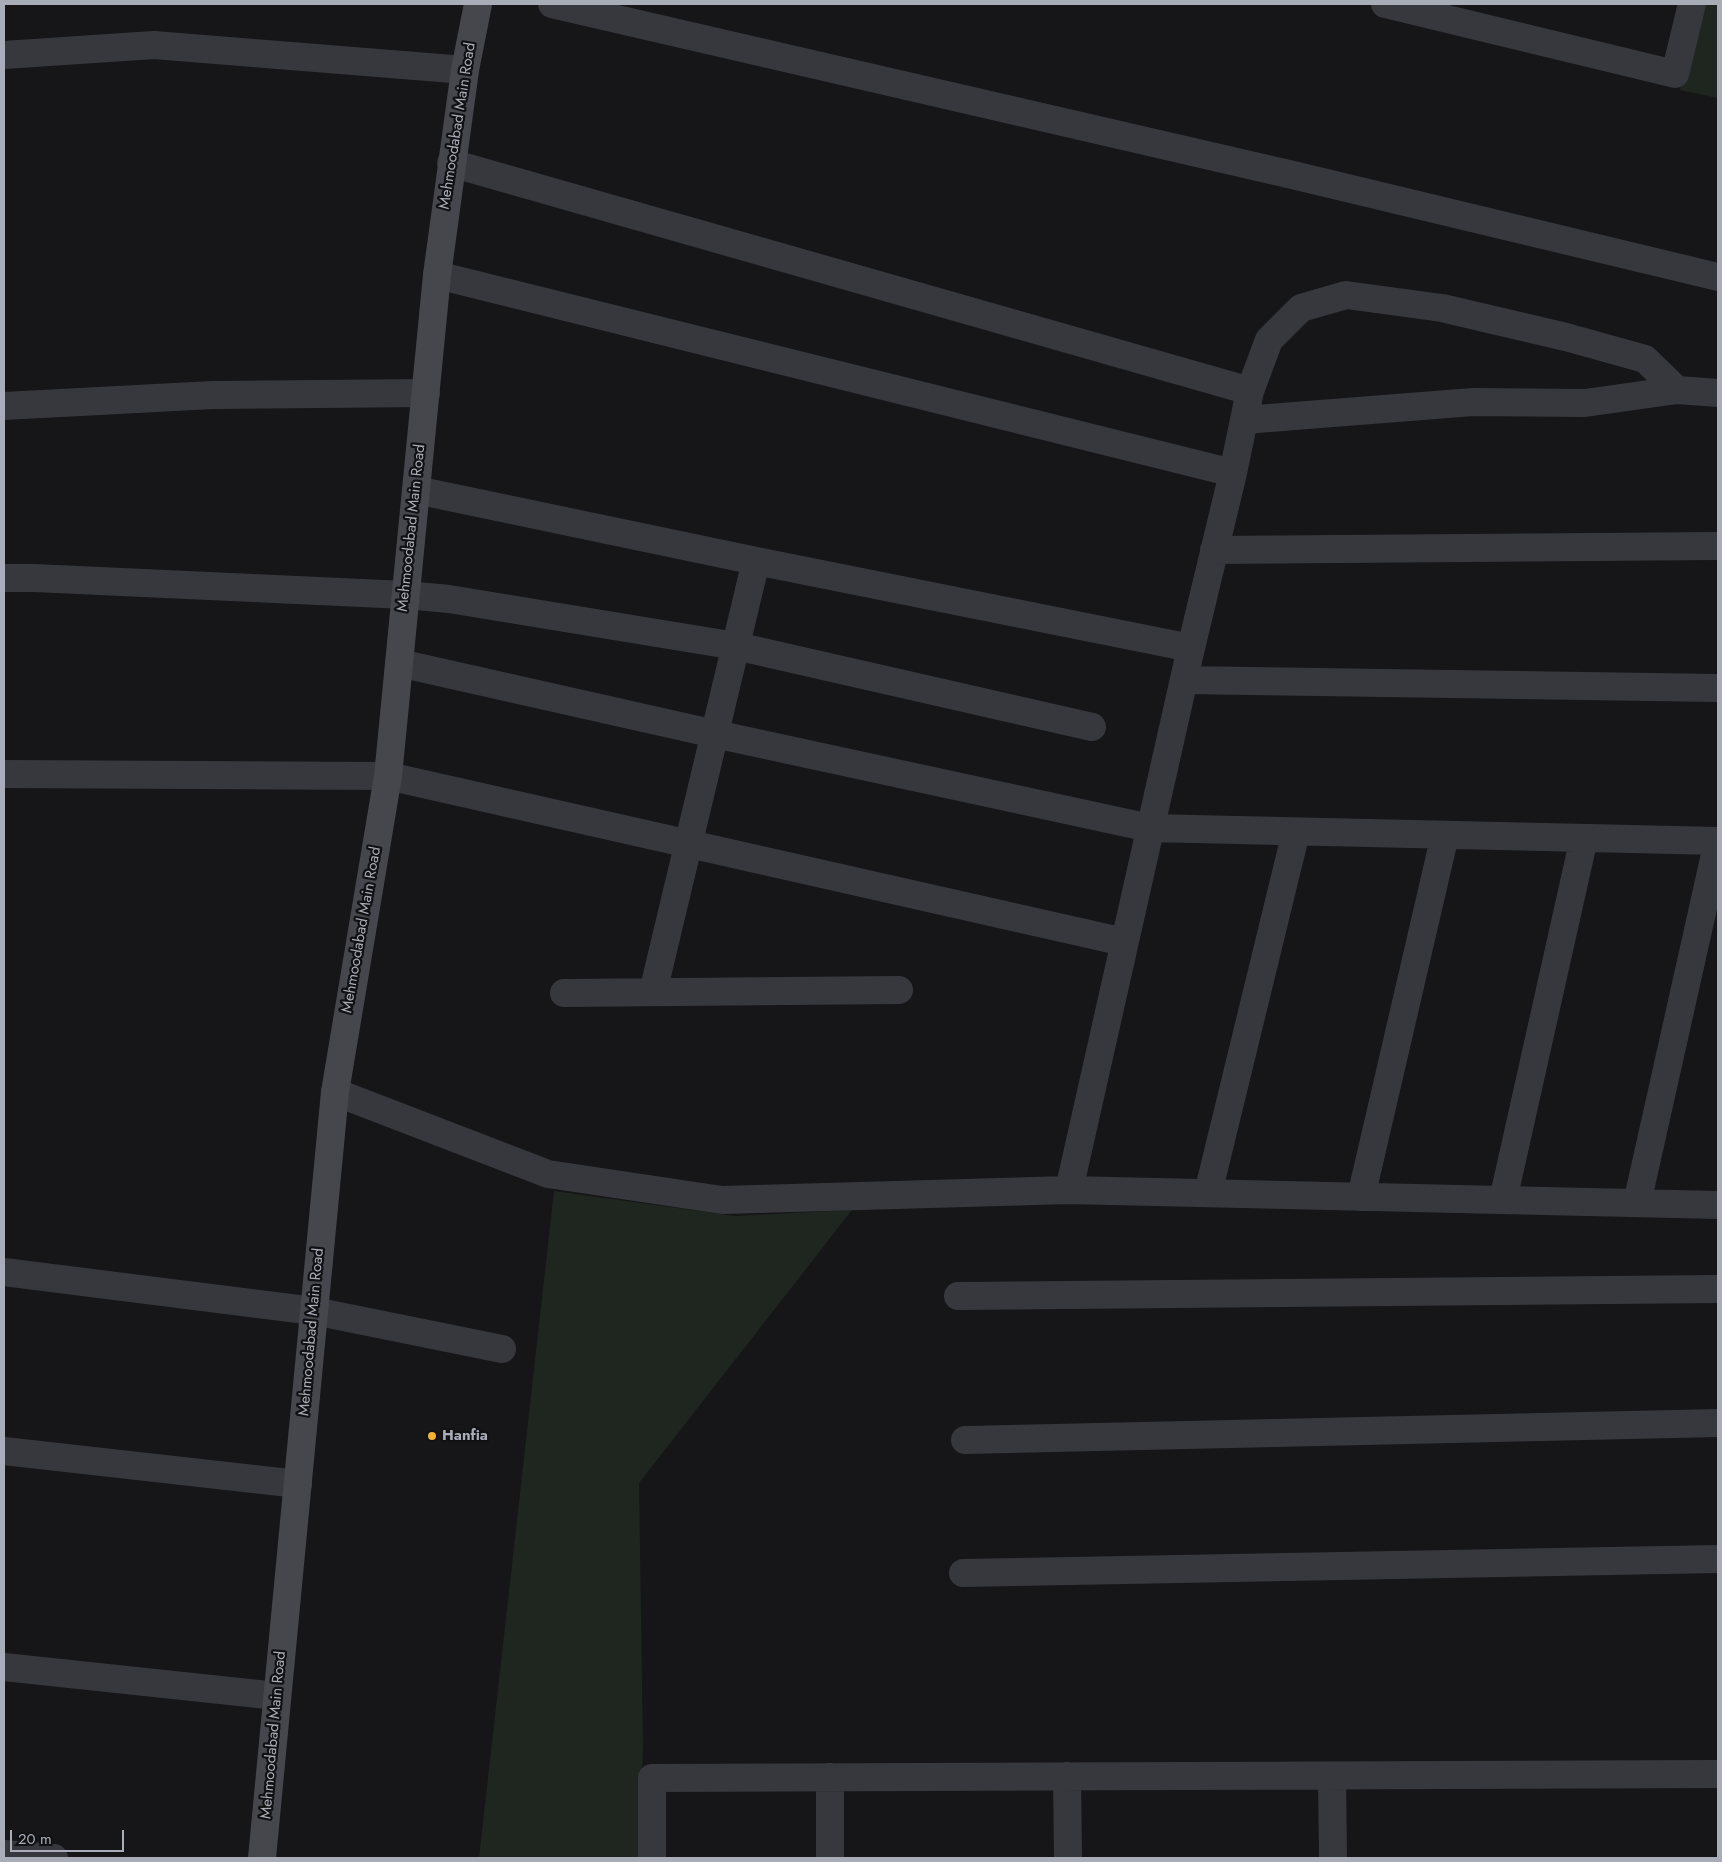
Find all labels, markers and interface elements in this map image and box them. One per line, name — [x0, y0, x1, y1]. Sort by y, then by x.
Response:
street label: Mehmoodabad Main Road — [436, 41, 480, 211]
street label: Mehmoodabad Main Road — [394, 443, 430, 613]
street label: Mehmoodabad Main Road — [339, 846, 385, 1014]
street label: Mehmoodabad Main Road — [296, 1247, 328, 1417]
place label: Hanfia — [442, 1427, 488, 1445]
marker: Hanfia — [426, 1430, 438, 1442]
street label: Mehmoodabad Main Road — [258, 1650, 290, 1820]
scale bar — [12, 1820, 126, 1852]
text: 20 m — [18, 1828, 52, 1850]

